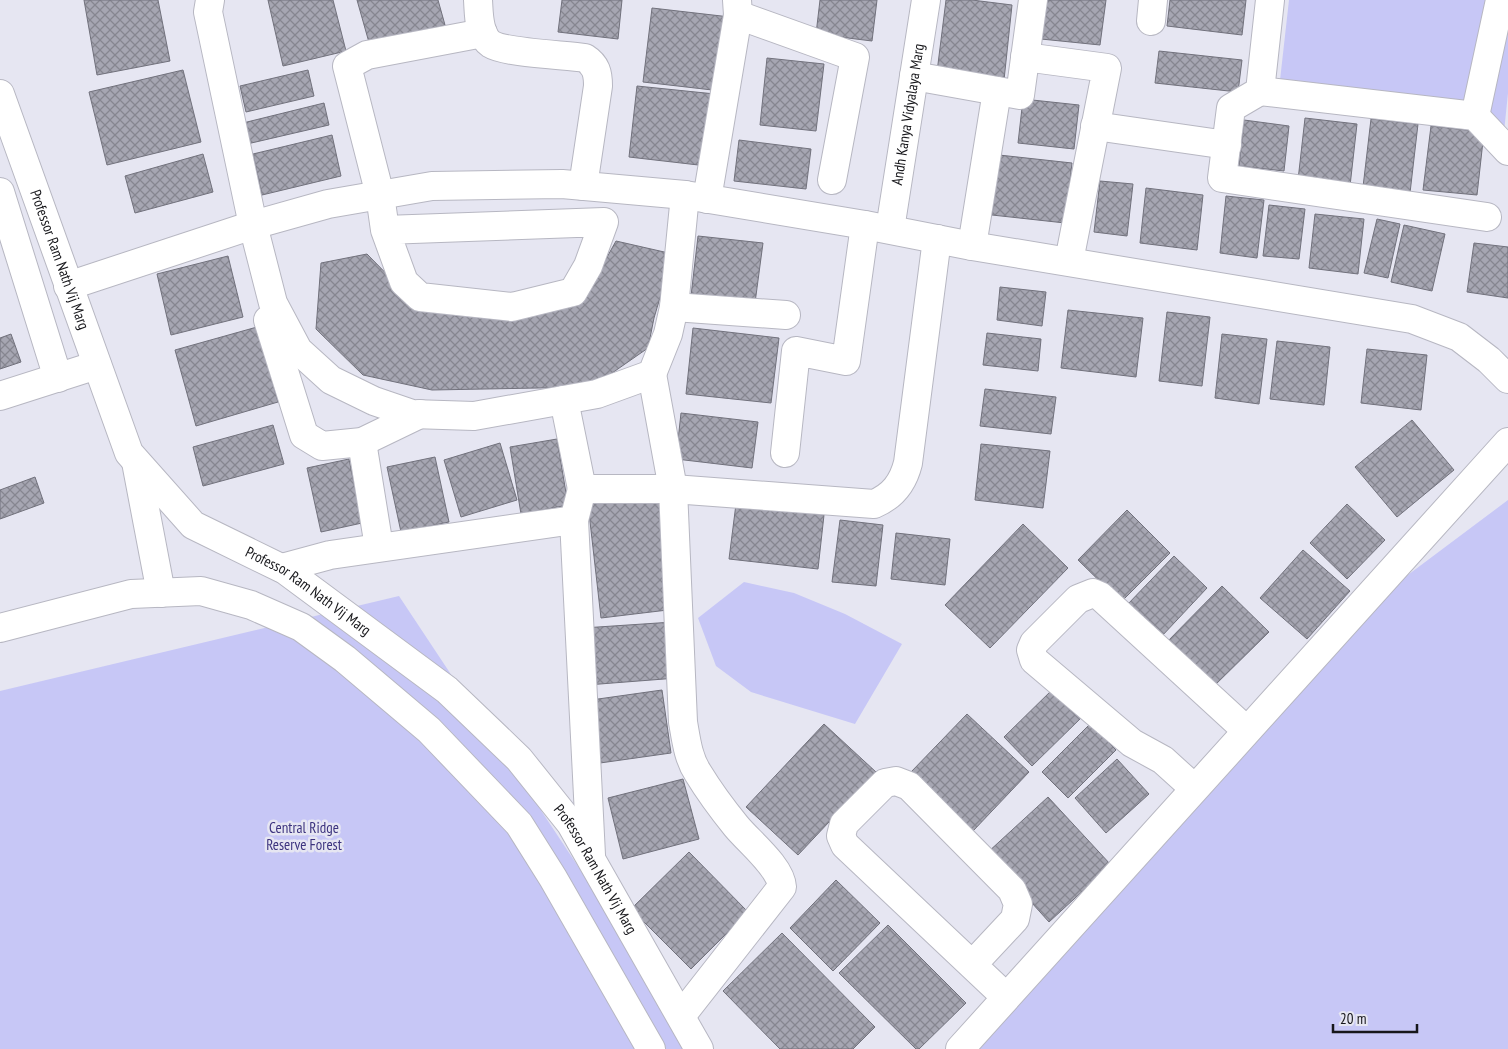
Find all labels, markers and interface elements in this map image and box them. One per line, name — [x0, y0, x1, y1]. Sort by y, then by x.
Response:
street label: Andh Kanya Vidyalaya Marg — [887, 42, 928, 186]
street label: Professor Ram Nath Vij Marg — [26, 187, 94, 332]
street label: Professor Ram Nath Vij Marg — [242, 542, 375, 639]
street label: Professor Ram Nath Vij Marg — [550, 800, 641, 937]
park label: Central Ridge Reserve Forest — [266, 818, 342, 854]
scale bar — [1333, 1002, 1417, 1034]
text: 20 m — [1340, 1009, 1366, 1028]

